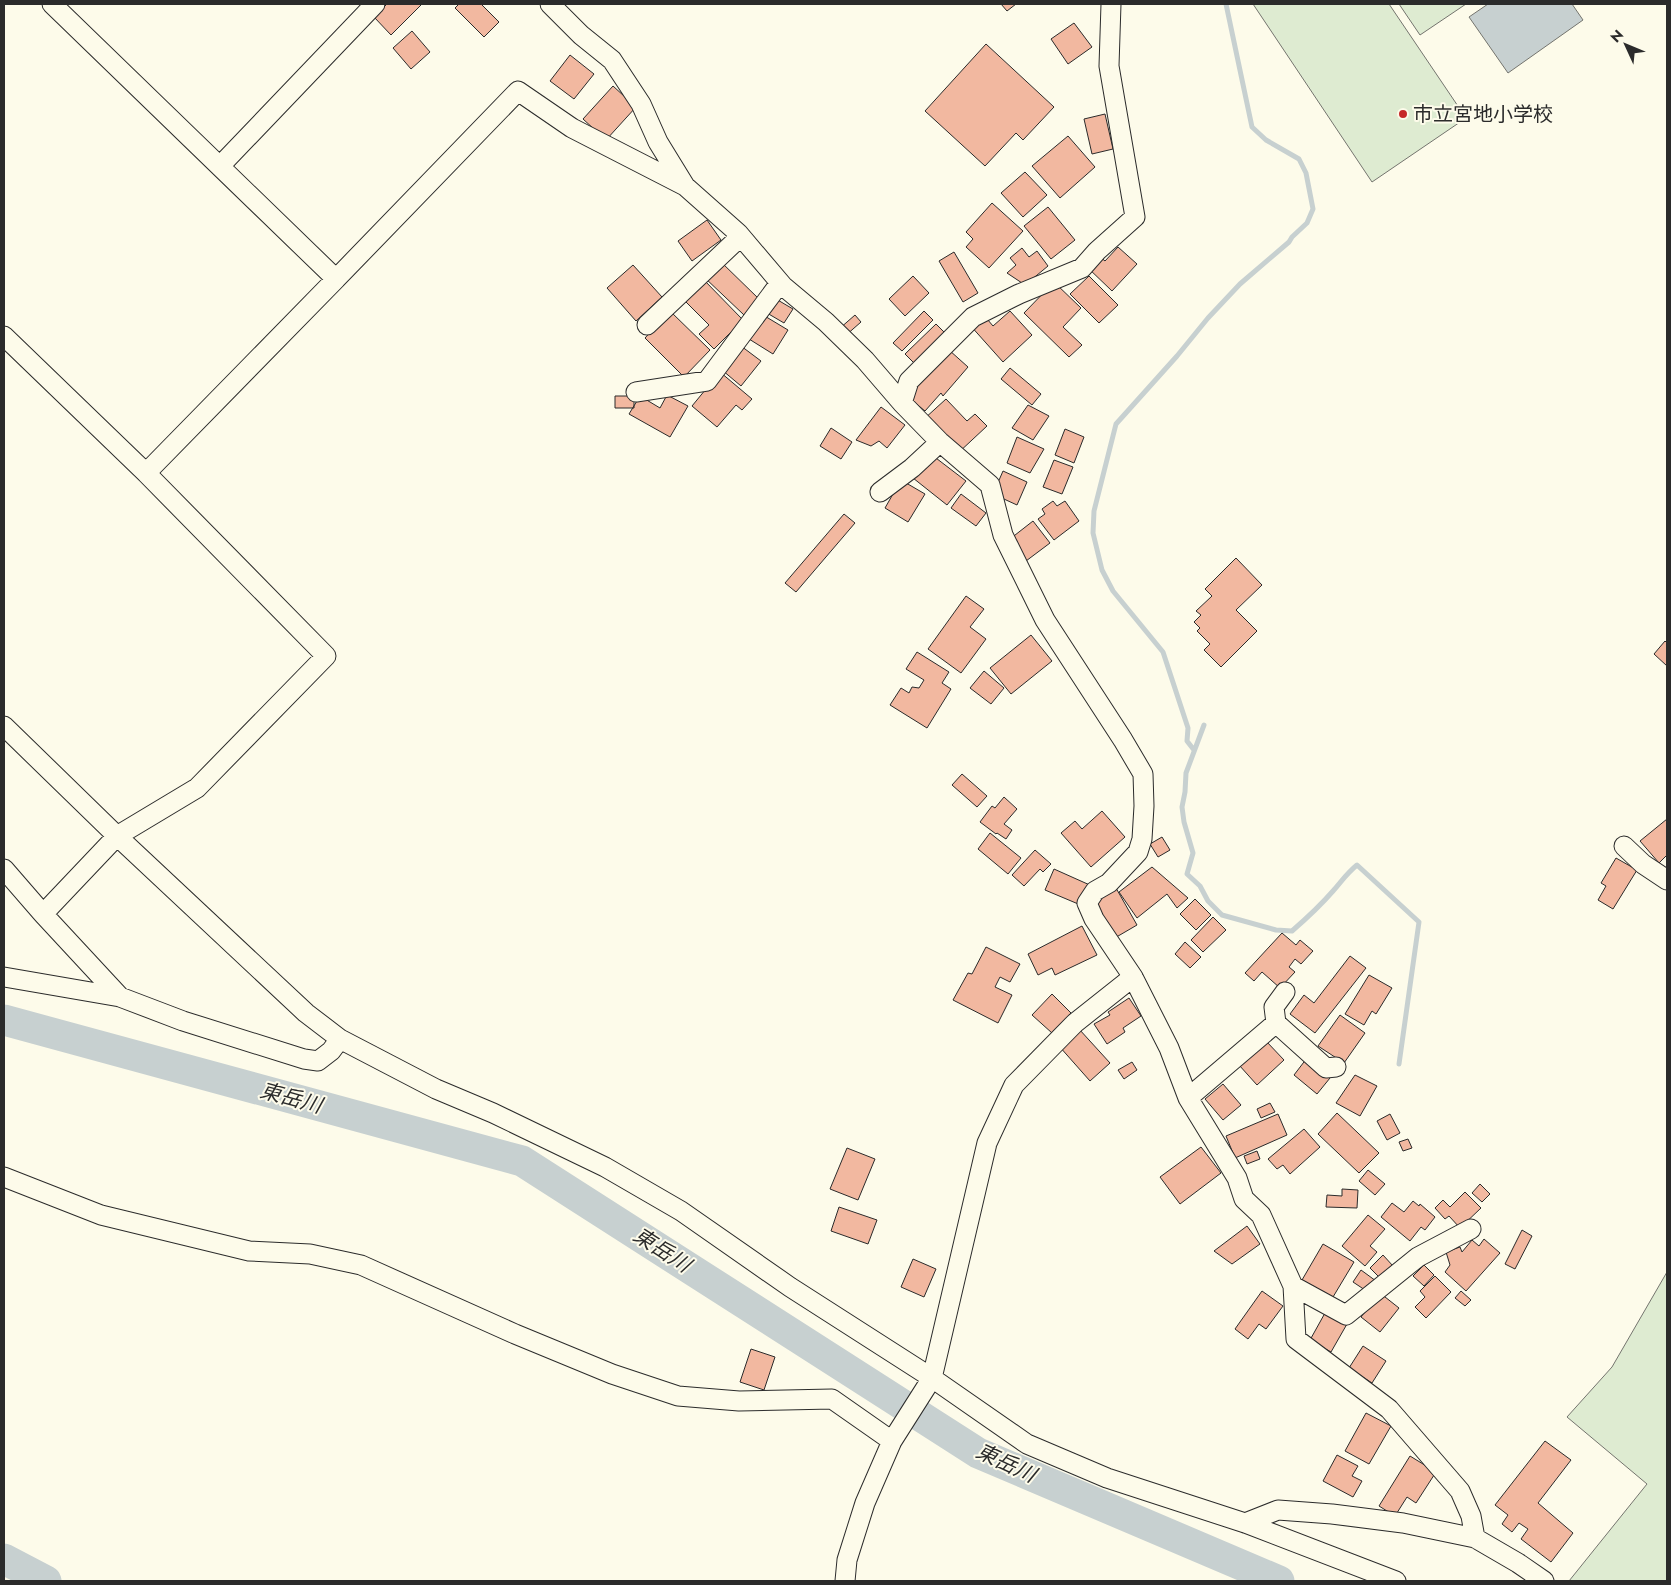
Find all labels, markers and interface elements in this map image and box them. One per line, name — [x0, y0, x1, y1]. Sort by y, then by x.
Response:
north arrow — [1601, 20, 1651, 70]
text: N — [1606, 25, 1628, 47]
place label: 市立宮地小学校 — [1413, 100, 1553, 129]
marker: 市立宮地小学校 — [1397, 108, 1409, 120]
water label: 東岳川 — [257, 1075, 327, 1121]
water label: 東岳川 — [627, 1220, 698, 1281]
water label: 東岳川 — [971, 1436, 1043, 1491]

